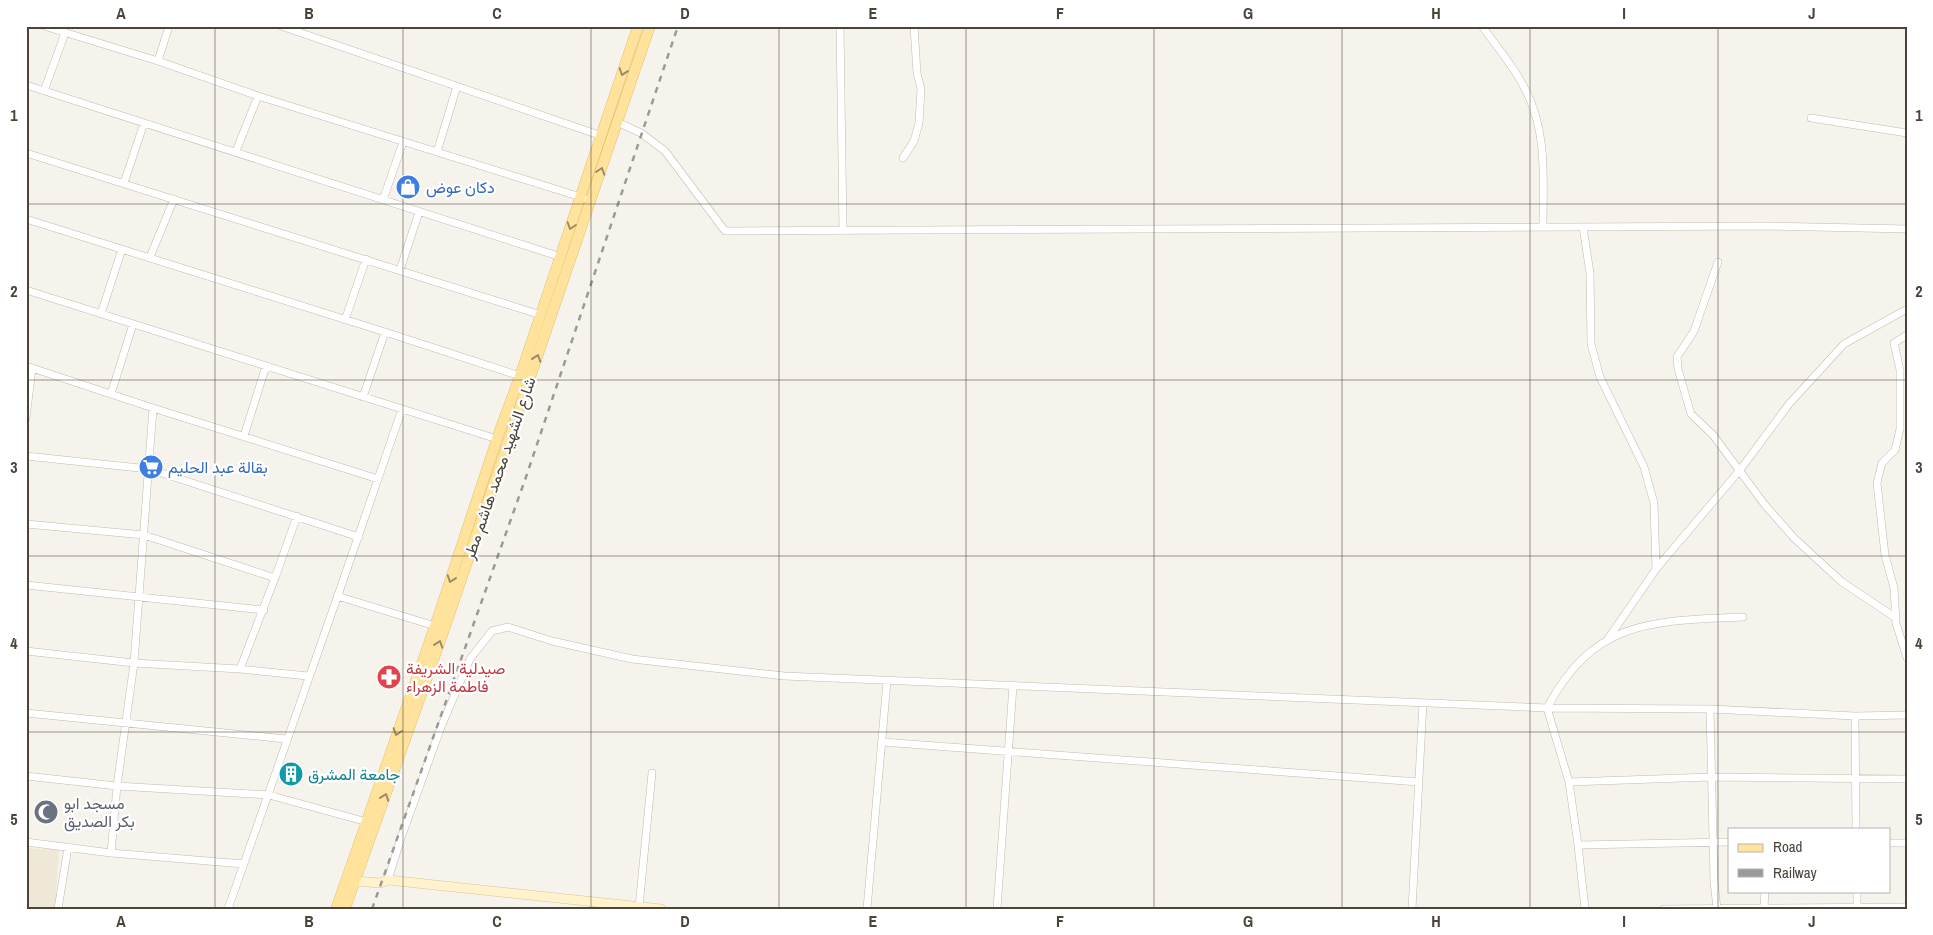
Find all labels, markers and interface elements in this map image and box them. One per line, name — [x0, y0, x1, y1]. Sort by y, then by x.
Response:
text: A — [116, 2, 126, 24]
text: B — [304, 2, 314, 24]
text: C — [492, 2, 502, 24]
text: D — [680, 2, 690, 24]
text: E — [869, 2, 878, 24]
text: F — [1056, 2, 1064, 24]
text: G — [1243, 2, 1253, 24]
text: H — [1431, 2, 1441, 24]
text: I — [1622, 2, 1626, 24]
text: J — [1808, 2, 1816, 24]
one-way arrow — [619, 68, 629, 76]
text: 1 — [10, 104, 18, 126]
text: 1 — [1915, 104, 1923, 126]
one-way arrow — [595, 167, 605, 175]
shop icon: دكان عوض — [395, 174, 421, 200]
place label: دكان عوض — [426, 176, 495, 198]
one-way arrow — [566, 222, 576, 230]
text: 2 — [10, 280, 18, 302]
text: 2 — [1915, 280, 1923, 302]
one-way arrow — [531, 354, 541, 362]
street label: شارع الشهيد محمد هاشم مطر — [457, 374, 542, 563]
supermarket icon: بقالة عبد الحليم — [138, 454, 164, 480]
text: 3 — [10, 456, 18, 478]
place label: بقالة عبد الحليم — [168, 456, 268, 478]
text: 3 — [1915, 456, 1923, 478]
one-way arrow — [447, 574, 457, 583]
text: 4 — [10, 632, 18, 654]
text: 4 — [1915, 632, 1923, 654]
one-way arrow — [433, 640, 443, 648]
place label: صيدلية الشريفة فاطمة الزهراء — [406, 657, 505, 697]
pharmacy icon: صيدلية الشريفة فاطمة الزهراء — [376, 664, 402, 690]
one-way arrow — [393, 728, 403, 736]
building icon: جامعة المشرق — [278, 761, 304, 787]
place label: جامعة المشرق — [308, 763, 401, 785]
place label: مسجد ابو بكر الصديق — [64, 792, 135, 832]
one-way arrow — [379, 793, 389, 802]
mosque icon: مسجد ابو بكر الصديق — [33, 799, 59, 825]
text: 5 — [10, 808, 18, 830]
text: 5 — [1915, 808, 1923, 830]
legend — [1728, 828, 1890, 892]
text: Road — [1773, 836, 1802, 857]
text: Railway — [1773, 862, 1818, 883]
text: A — [116, 910, 126, 932]
text: B — [304, 910, 314, 932]
text: C — [492, 910, 502, 932]
text: D — [680, 910, 690, 932]
text: E — [869, 910, 878, 932]
text: F — [1056, 910, 1064, 932]
text: G — [1243, 910, 1253, 932]
text: H — [1431, 910, 1441, 932]
text: I — [1622, 910, 1626, 932]
text: J — [1808, 910, 1816, 932]

